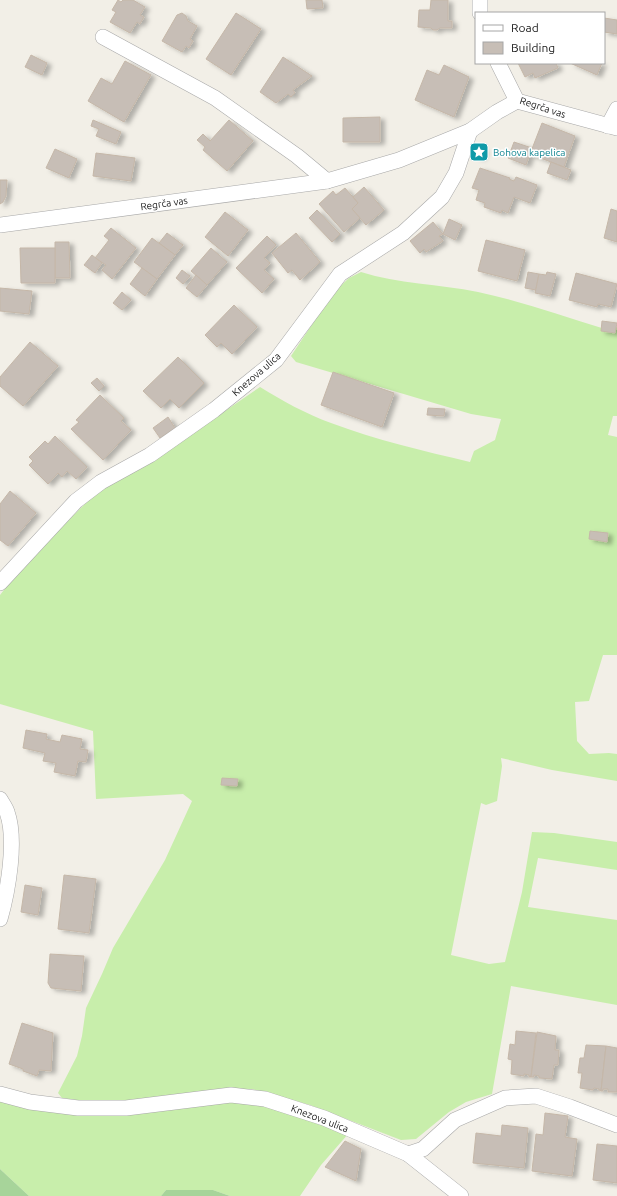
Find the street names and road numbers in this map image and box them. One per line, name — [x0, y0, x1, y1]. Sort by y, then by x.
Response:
street label: Regrča vas — [518, 95, 567, 120]
street label: Regrča vas — [140, 195, 188, 212]
street label: Knezova ulica — [230, 350, 283, 398]
street label: Knezova ulica — [290, 1102, 350, 1134]

